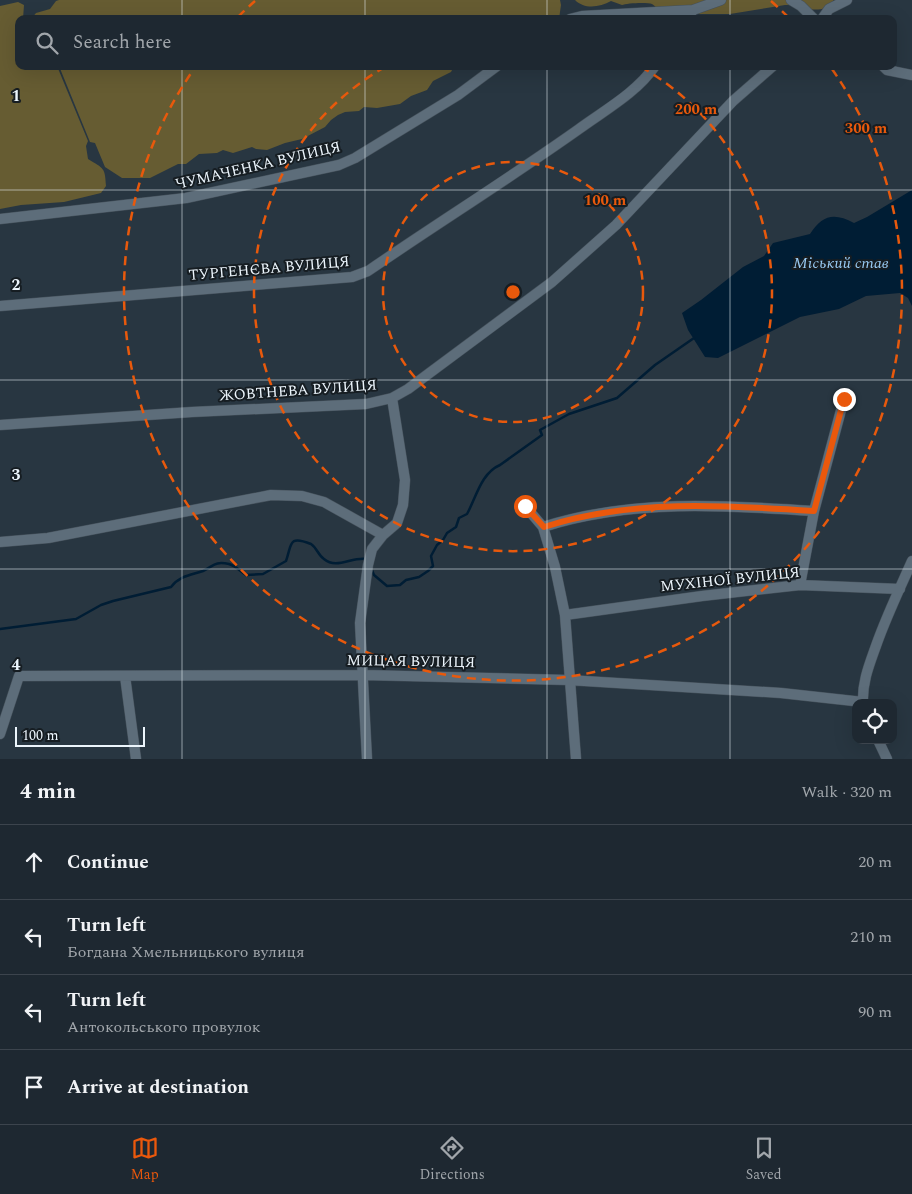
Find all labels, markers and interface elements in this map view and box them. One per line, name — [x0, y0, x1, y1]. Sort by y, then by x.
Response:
search box — [15, 15, 897, 70]
text: Search here — [73, 28, 172, 57]
icon: search — [33, 29, 61, 57]
text: 1 — [12, 84, 20, 108]
text: 200 m — [675, 98, 718, 121]
text: 300 m — [845, 117, 888, 140]
street label: ЧУМАЧЕНКА ВУЛИЦЯ — [173, 135, 343, 196]
text: 100 m — [584, 189, 627, 212]
street label: ТУРГЕНЄВА ВУЛИЦЯ — [188, 250, 351, 287]
water label: Міський став — [793, 251, 889, 275]
text: 2 — [12, 273, 21, 297]
centre of rings — [504, 283, 522, 301]
street label: ЖОВТНЕВА ВУЛИЦЯ — [218, 374, 378, 407]
route end — [833, 388, 856, 411]
text: 3 — [12, 463, 21, 487]
route start — [514, 495, 537, 518]
street label: МУХІНОЇ ВУЛИЦЯ — [659, 561, 801, 598]
street label: МИЦАЯ ВУЛИЦЯ — [346, 649, 476, 674]
text: 4 — [12, 653, 21, 677]
map controls — [852, 699, 897, 744]
button: locate — [852, 699, 897, 744]
scale bar — [15, 724, 145, 747]
text: 100 m — [22, 725, 59, 746]
text: 4 min — [20, 776, 76, 808]
text: Walk · 320 m — [801, 780, 892, 804]
icon: ahead — [20, 848, 48, 876]
text: Continue — [67, 848, 149, 877]
text: 20 m — [858, 850, 892, 874]
text: Turn left — [67, 911, 146, 940]
icon: left — [20, 923, 48, 951]
text: 210 m — [850, 925, 892, 949]
text: Богдана Хмельницького вулиця — [67, 940, 305, 964]
text: Turn left — [67, 986, 146, 1015]
icon: left — [20, 998, 48, 1026]
text: 90 m — [858, 1000, 892, 1024]
text: Антокольського провулок — [67, 1015, 261, 1039]
icon: arrive — [20, 1073, 48, 1101]
text: Arrive at destination — [67, 1073, 249, 1102]
tab: Map — [130, 1134, 159, 1185]
tab: Directions — [419, 1134, 485, 1185]
tab: Saved — [746, 1134, 782, 1185]

